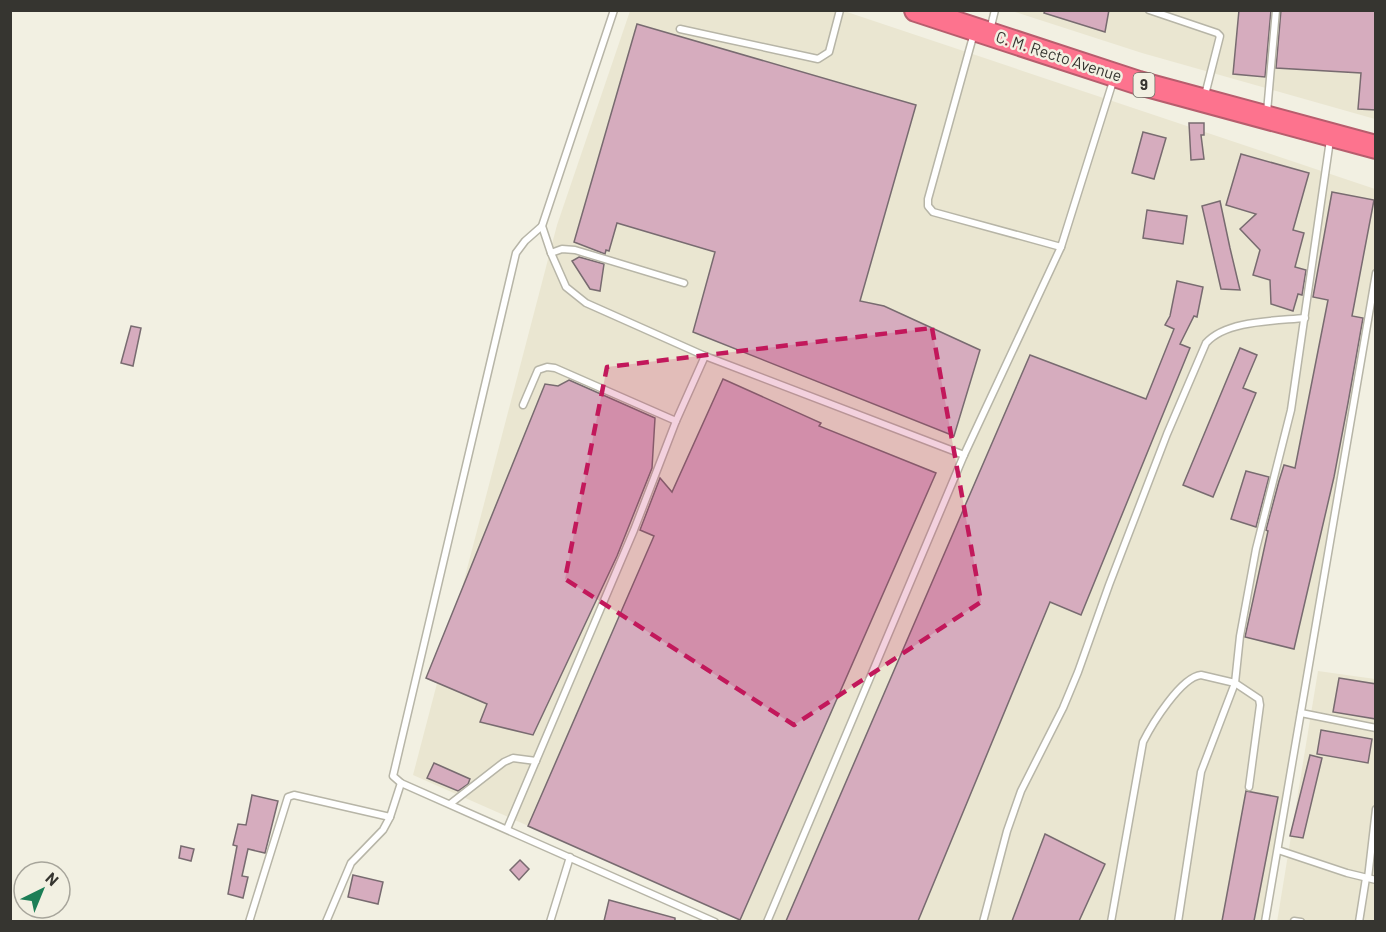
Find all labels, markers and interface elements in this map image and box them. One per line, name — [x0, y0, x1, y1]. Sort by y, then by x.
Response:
street label: C. M. Recto Avenue — [994, 26, 1125, 85]
road number: 9 — [1134, 73, 1154, 97]
north arrow — [12, 860, 72, 920]
text: N — [42, 868, 63, 889]

